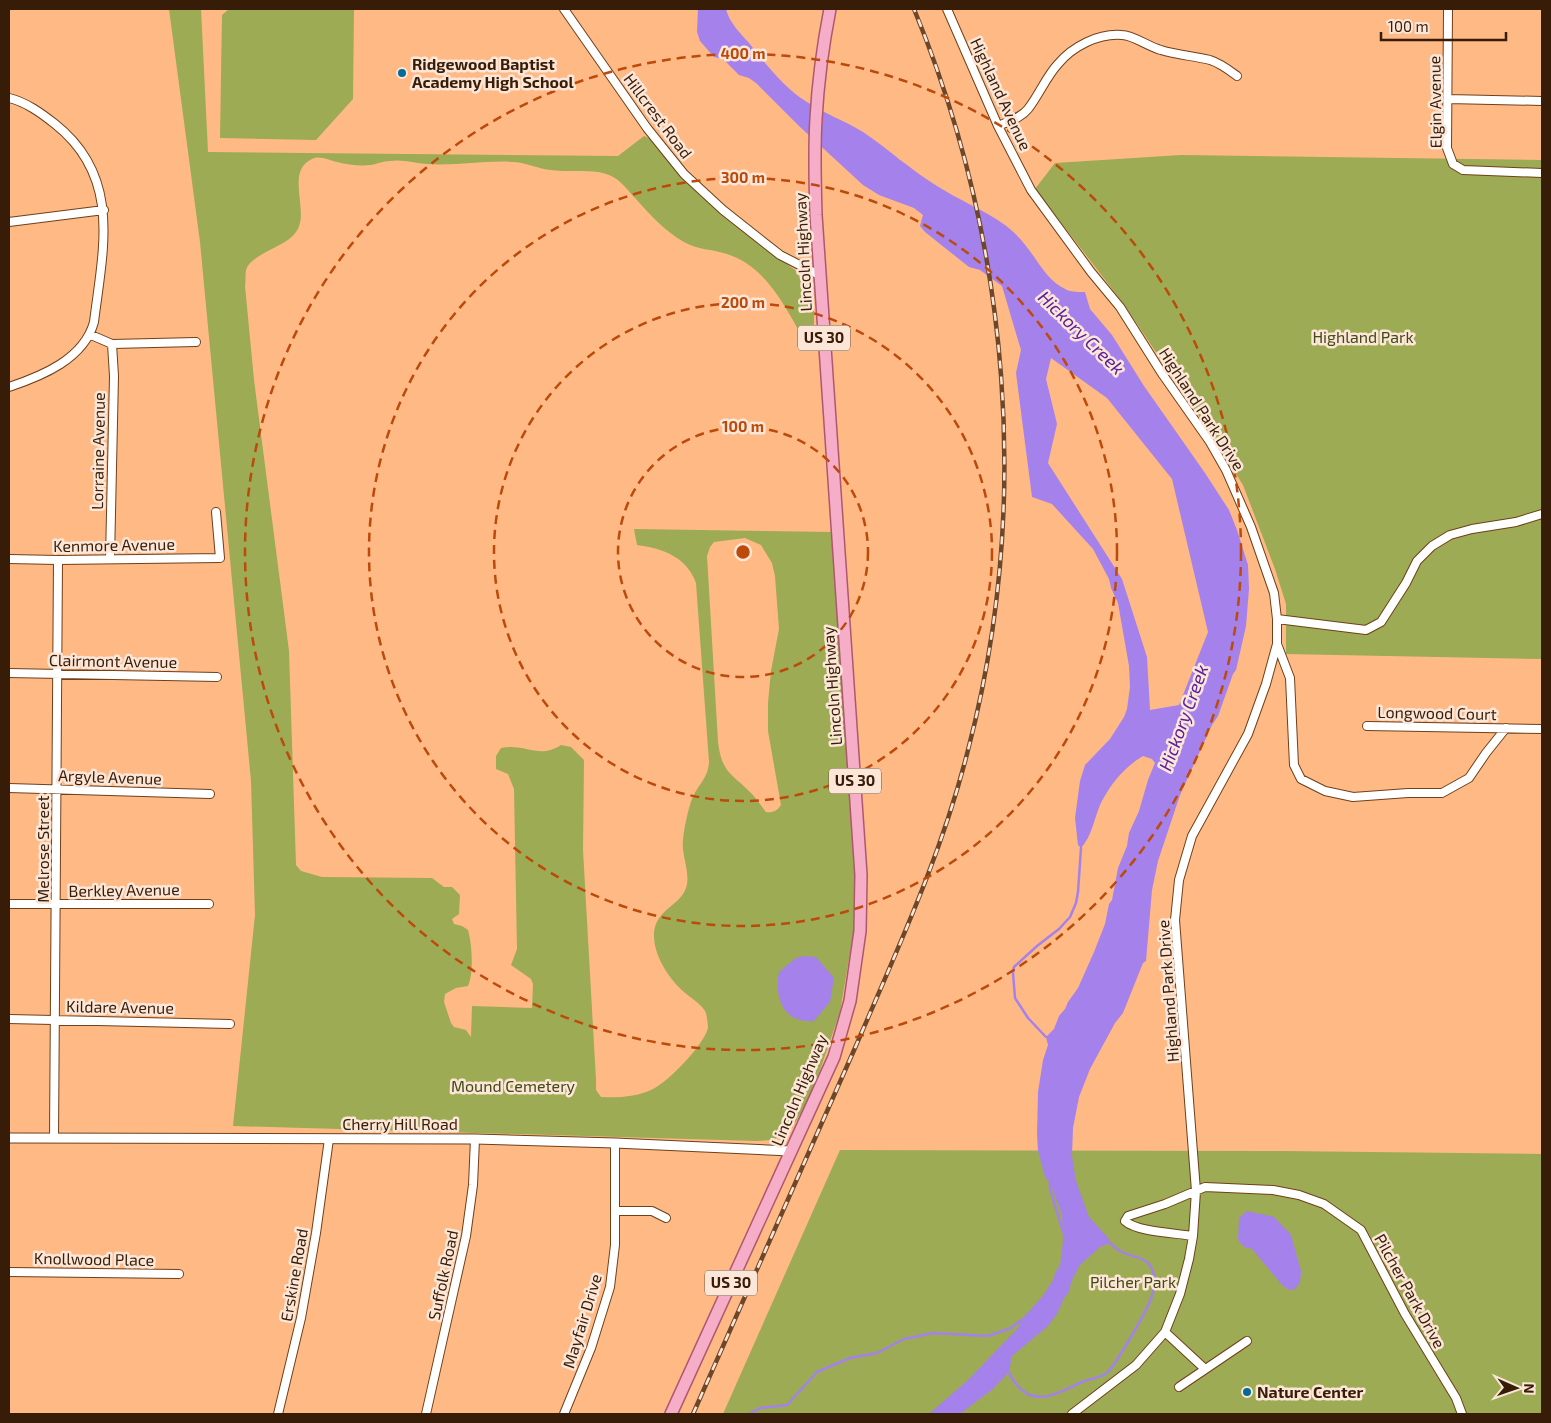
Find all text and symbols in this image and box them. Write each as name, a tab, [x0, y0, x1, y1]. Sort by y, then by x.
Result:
scale bar	[1381, 10, 1506, 42]
text: 100 m	[1388, 17, 1429, 35]
street label: Highland Avenue	[967, 35, 1036, 153]
text: 400 m	[721, 44, 765, 62]
place label: Ridgewood Baptist Academy High School	[412, 54, 574, 92]
street label: Elgin Avenue	[1424, 55, 1445, 149]
marker: Ridgewood Baptist Academy High School	[396, 67, 408, 79]
street label: Hillcrest Road	[620, 69, 697, 162]
text: 300 m	[721, 168, 765, 186]
street label: Lincoln Highway	[790, 192, 815, 312]
water label: Hickory Creek	[1034, 286, 1129, 379]
text: 200 m	[721, 293, 765, 311]
road number: US 30	[798, 326, 850, 350]
park label: Highland Park	[1312, 327, 1414, 346]
street label: Highland Park Drive	[1156, 344, 1249, 474]
street label: Lorraine Avenue	[87, 392, 108, 510]
text: 100 m	[722, 417, 764, 435]
street label: Kenmore Avenue	[53, 534, 175, 555]
centre of rings	[734, 543, 752, 561]
street label: Lincoln Highway	[818, 625, 845, 746]
street label: Clairmont Avenue	[49, 650, 177, 671]
water label: Hickory Creek	[1154, 662, 1212, 774]
street label: Longwood Court	[1377, 702, 1497, 723]
street label: Argyle Avenue	[58, 765, 162, 788]
road number: US 30	[829, 768, 881, 794]
street label: Melrose Street	[33, 795, 52, 903]
street label: Berkley Avenue	[68, 879, 180, 900]
street label: Highland Park Drive	[1153, 919, 1182, 1063]
street label: Kildare Avenue	[66, 996, 174, 1017]
street label: Lincoln Highway	[767, 1031, 831, 1148]
park label: Mound Cemetery	[451, 1076, 576, 1095]
street label: Cherry Hill Road	[342, 1114, 458, 1133]
street label: Erskine Road	[276, 1227, 311, 1323]
street label: Suffolk Road	[424, 1228, 461, 1322]
street label: Pilcher Park Drive	[1371, 1230, 1450, 1351]
street label: Knollwood Place	[34, 1248, 154, 1269]
road number: US 30	[705, 1270, 757, 1296]
street label: Mayfair Drive	[558, 1271, 605, 1370]
park label: Pilcher Park	[1090, 1272, 1176, 1291]
north arrow	[1491, 1363, 1541, 1413]
place label: Nature Center	[1257, 1382, 1364, 1401]
text: N	[1521, 1383, 1538, 1394]
marker: Nature Center	[1241, 1386, 1253, 1398]

